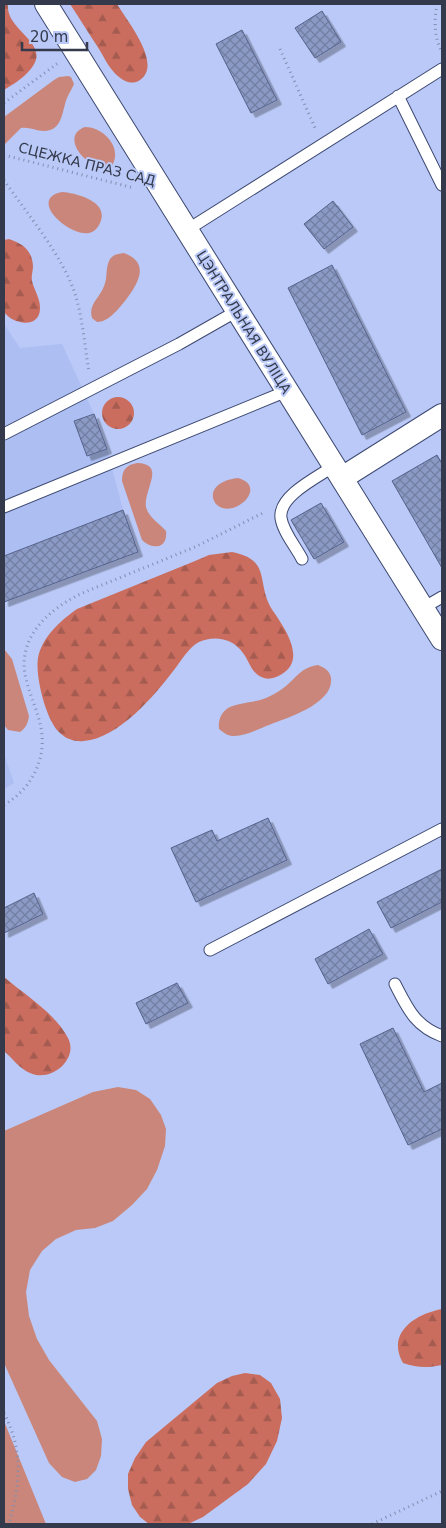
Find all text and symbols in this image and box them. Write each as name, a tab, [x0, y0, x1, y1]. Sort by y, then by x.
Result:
scale bar	[22, 20, 88, 52]
text: 20 m	[30, 28, 68, 46]
street label: СЦЕЖКА ПРАЗ САД	[17, 139, 157, 189]
street label: ЦЭНТРАЛЬНАЯ ВУЛІЦА	[193, 248, 295, 397]

